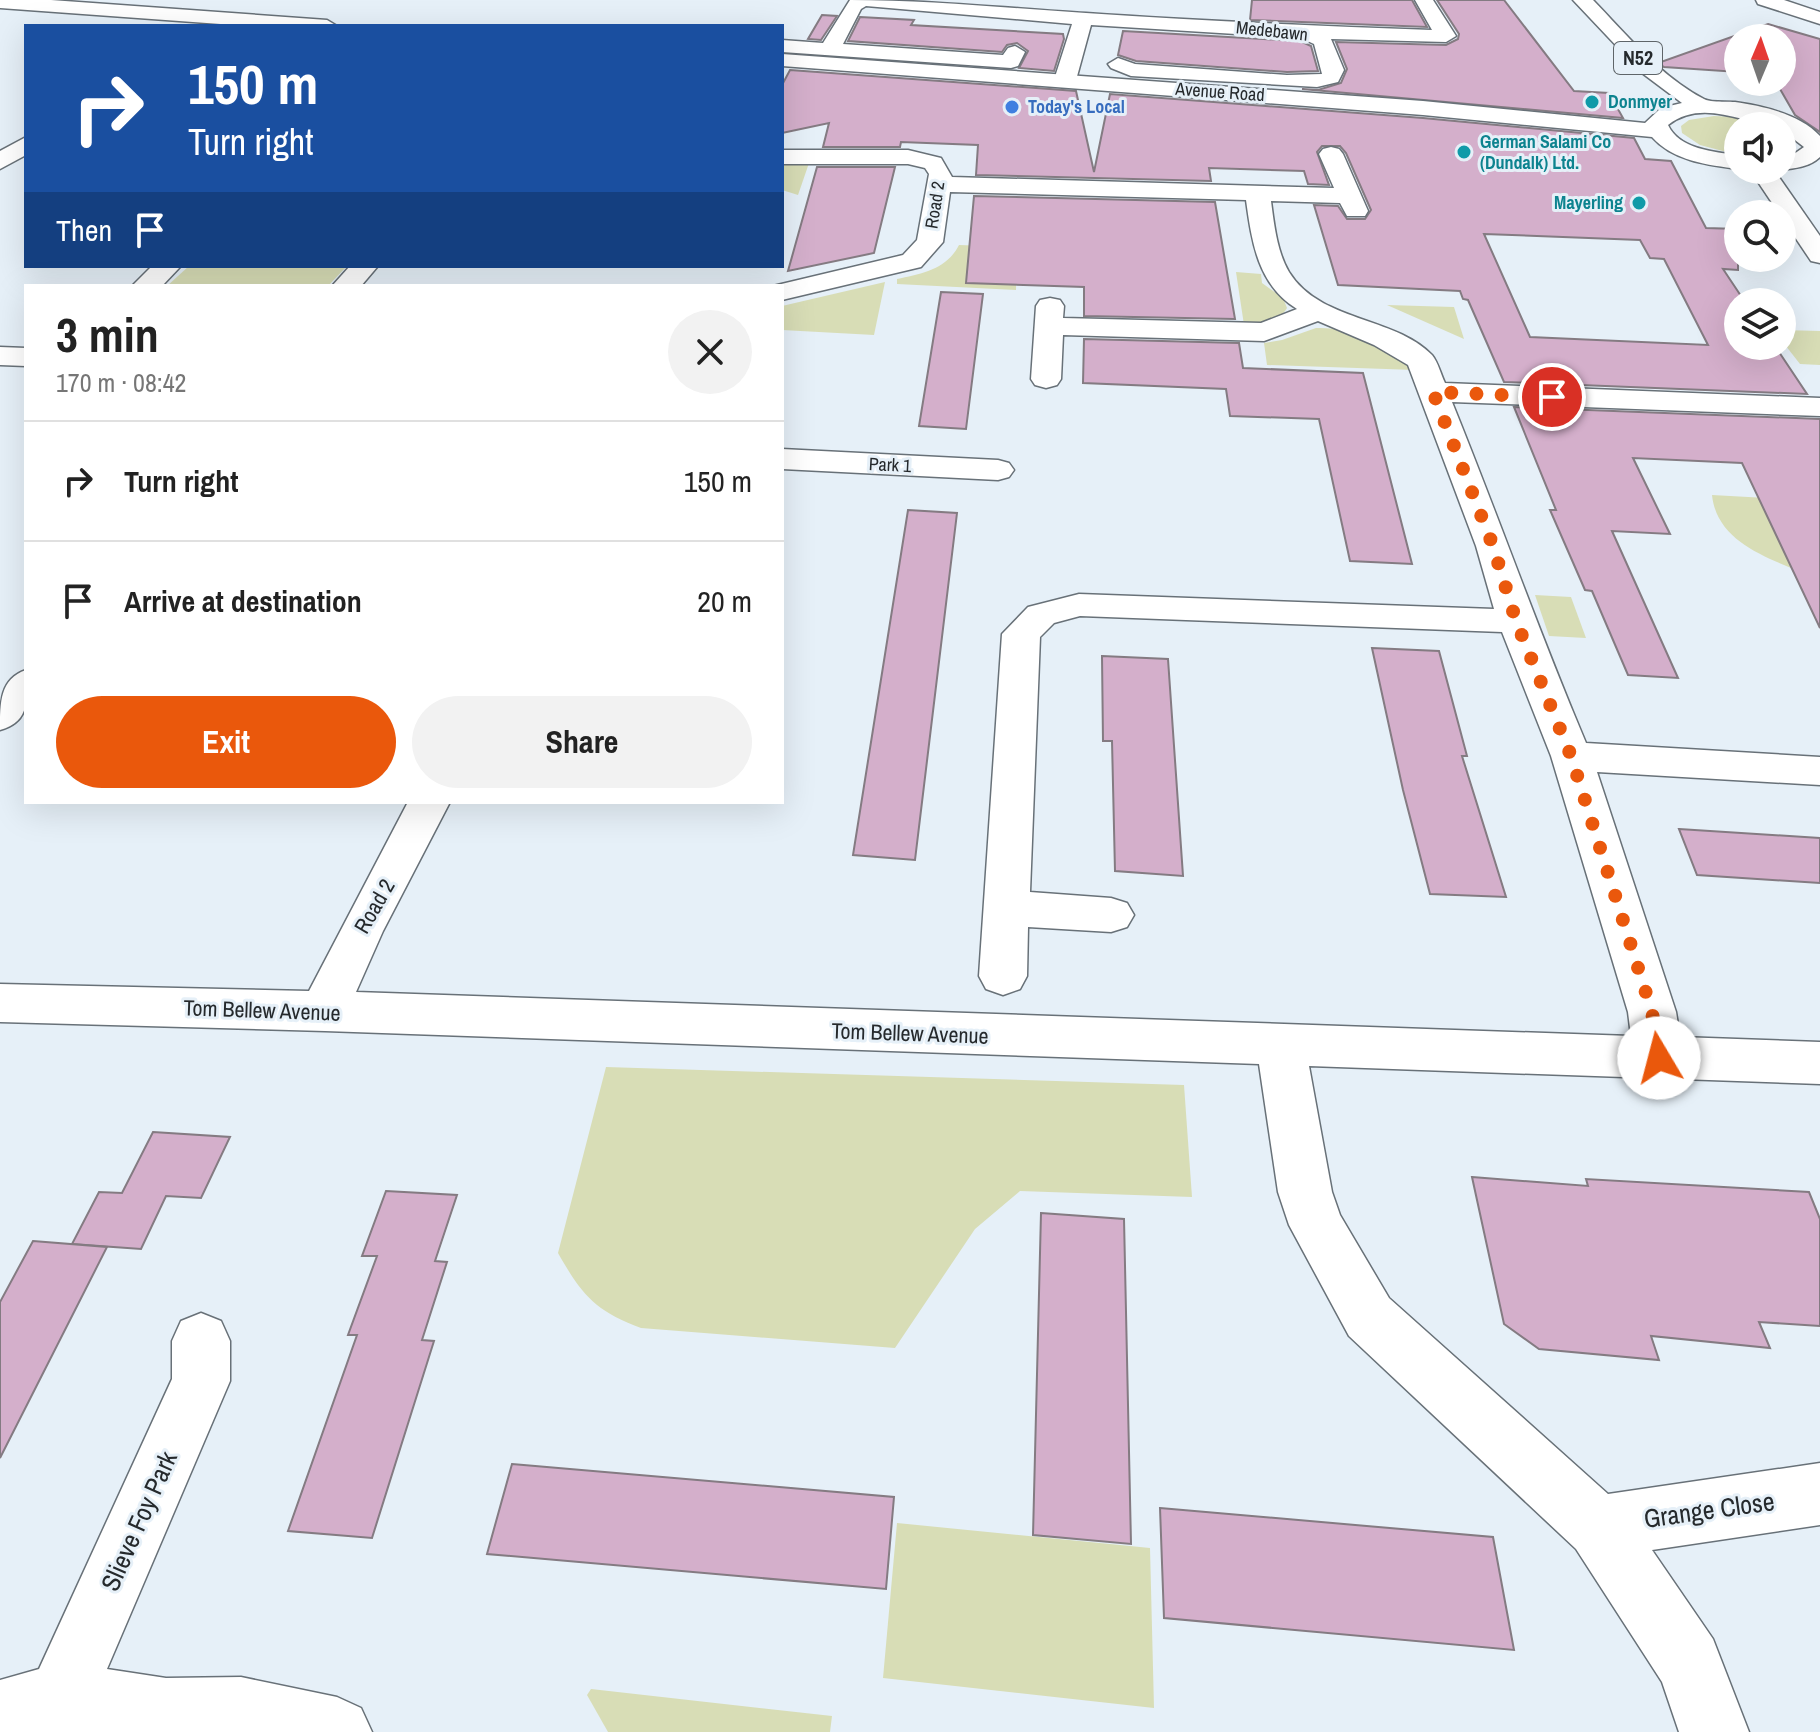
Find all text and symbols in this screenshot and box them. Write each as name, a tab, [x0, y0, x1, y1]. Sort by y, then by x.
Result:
street label: Medebawn	[1235, 14, 1309, 47]
north arrow	[1724, 24, 1796, 96]
map controls	[1724, 24, 1796, 360]
road number: N52	[1614, 42, 1662, 74]
text: 150 m	[188, 46, 318, 121]
icon: right	[56, 56, 160, 160]
street label: Avenue Road	[1174, 76, 1265, 107]
place label: Donmyer	[1608, 89, 1672, 114]
marker: Donmyer	[1583, 93, 1601, 111]
place label: Today's Local	[1028, 94, 1125, 119]
marker: Today's Local	[1003, 98, 1021, 116]
button: sound	[1724, 112, 1796, 184]
text: Turn right	[188, 118, 313, 166]
place label: German Salami Co (Dundalk) Ltd.	[1480, 129, 1611, 175]
marker: German Salami Co (Dundalk) Ltd.	[1455, 143, 1473, 161]
street label: Road 2	[918, 179, 951, 230]
place label: Mayerling	[1554, 190, 1623, 215]
marker: Mayerling	[1630, 194, 1648, 212]
button: search	[1724, 200, 1796, 272]
icon: arrive	[128, 208, 172, 252]
text: Then	[56, 210, 112, 250]
button: layers	[1724, 288, 1796, 360]
text: 3 min	[56, 302, 159, 367]
button: close	[668, 310, 752, 394]
pin	[1518, 363, 1586, 431]
text: 170 m · 08:42	[56, 365, 186, 400]
icon: arrive	[1530, 375, 1574, 419]
street label: Park 1	[868, 451, 913, 478]
icon: right	[56, 459, 100, 503]
text: Turn right	[124, 461, 238, 501]
text: 150 m	[684, 461, 752, 501]
icon: arrive	[56, 579, 100, 623]
text: Arrive at destination	[124, 581, 362, 621]
text: 20 m	[697, 581, 752, 621]
button: Exit	[56, 696, 396, 788]
button: Share	[412, 696, 752, 788]
street label: Road 2	[346, 873, 402, 939]
street label: Tom Bellew Avenue	[183, 992, 341, 1028]
street label: Tom Bellew Avenue	[831, 1015, 989, 1051]
position arrow	[1617, 1016, 1701, 1100]
street label: Slieve Foy Park	[92, 1445, 185, 1596]
street label: Grange Close	[1641, 1483, 1776, 1536]

